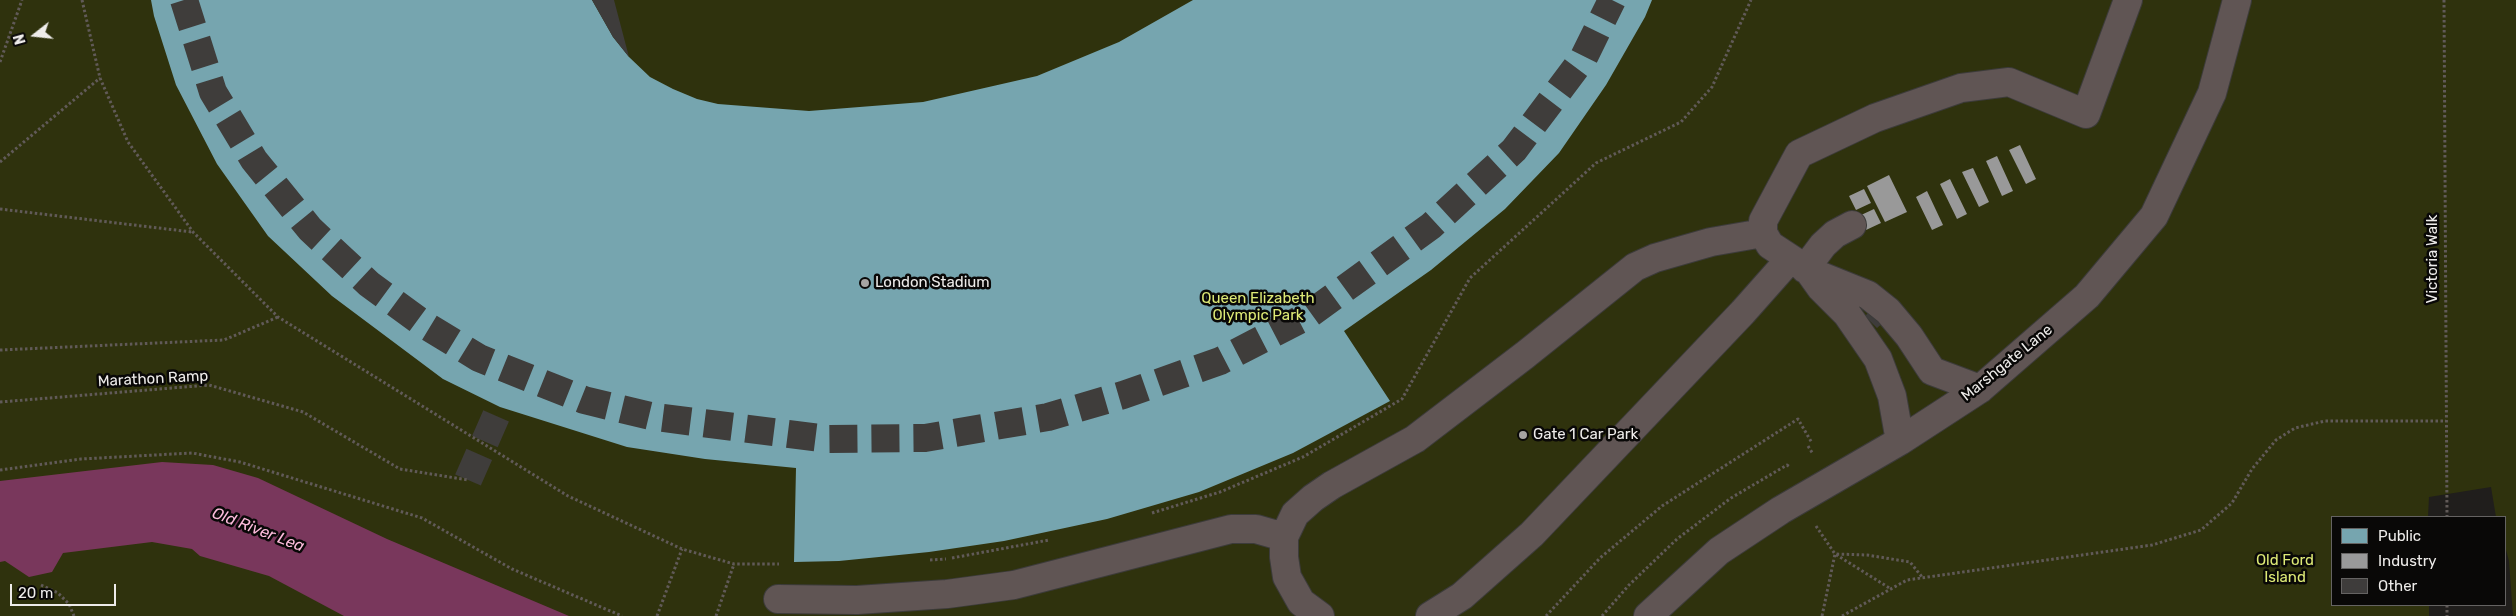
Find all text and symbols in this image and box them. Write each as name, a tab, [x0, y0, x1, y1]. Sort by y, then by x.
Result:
north arrow	[10, 10, 60, 60]
text: N	[11, 32, 30, 46]
street label: Victoria Walk	[2424, 215, 2442, 303]
place label: London Stadium	[875, 274, 990, 292]
marker: London Stadium	[859, 277, 871, 289]
park label: Queen Elizabeth Olympic Park	[1201, 290, 1315, 325]
street label: Marshgate Lane	[1958, 321, 2056, 405]
street label: Marathon Ramp	[97, 367, 209, 391]
place label: Gate 1 Car Park	[1533, 426, 1638, 444]
marker: Gate 1 Car Park	[1517, 429, 1529, 441]
water label: Old River Lea	[209, 504, 307, 556]
legend	[2331, 516, 2506, 606]
text: Public	[2378, 527, 2421, 545]
park label: Old Ford Island	[2256, 552, 2314, 587]
text: Industry	[2378, 552, 2437, 570]
scale bar	[12, 574, 119, 606]
text: Other	[2378, 577, 2417, 595]
text: 20 m	[18, 584, 53, 602]

